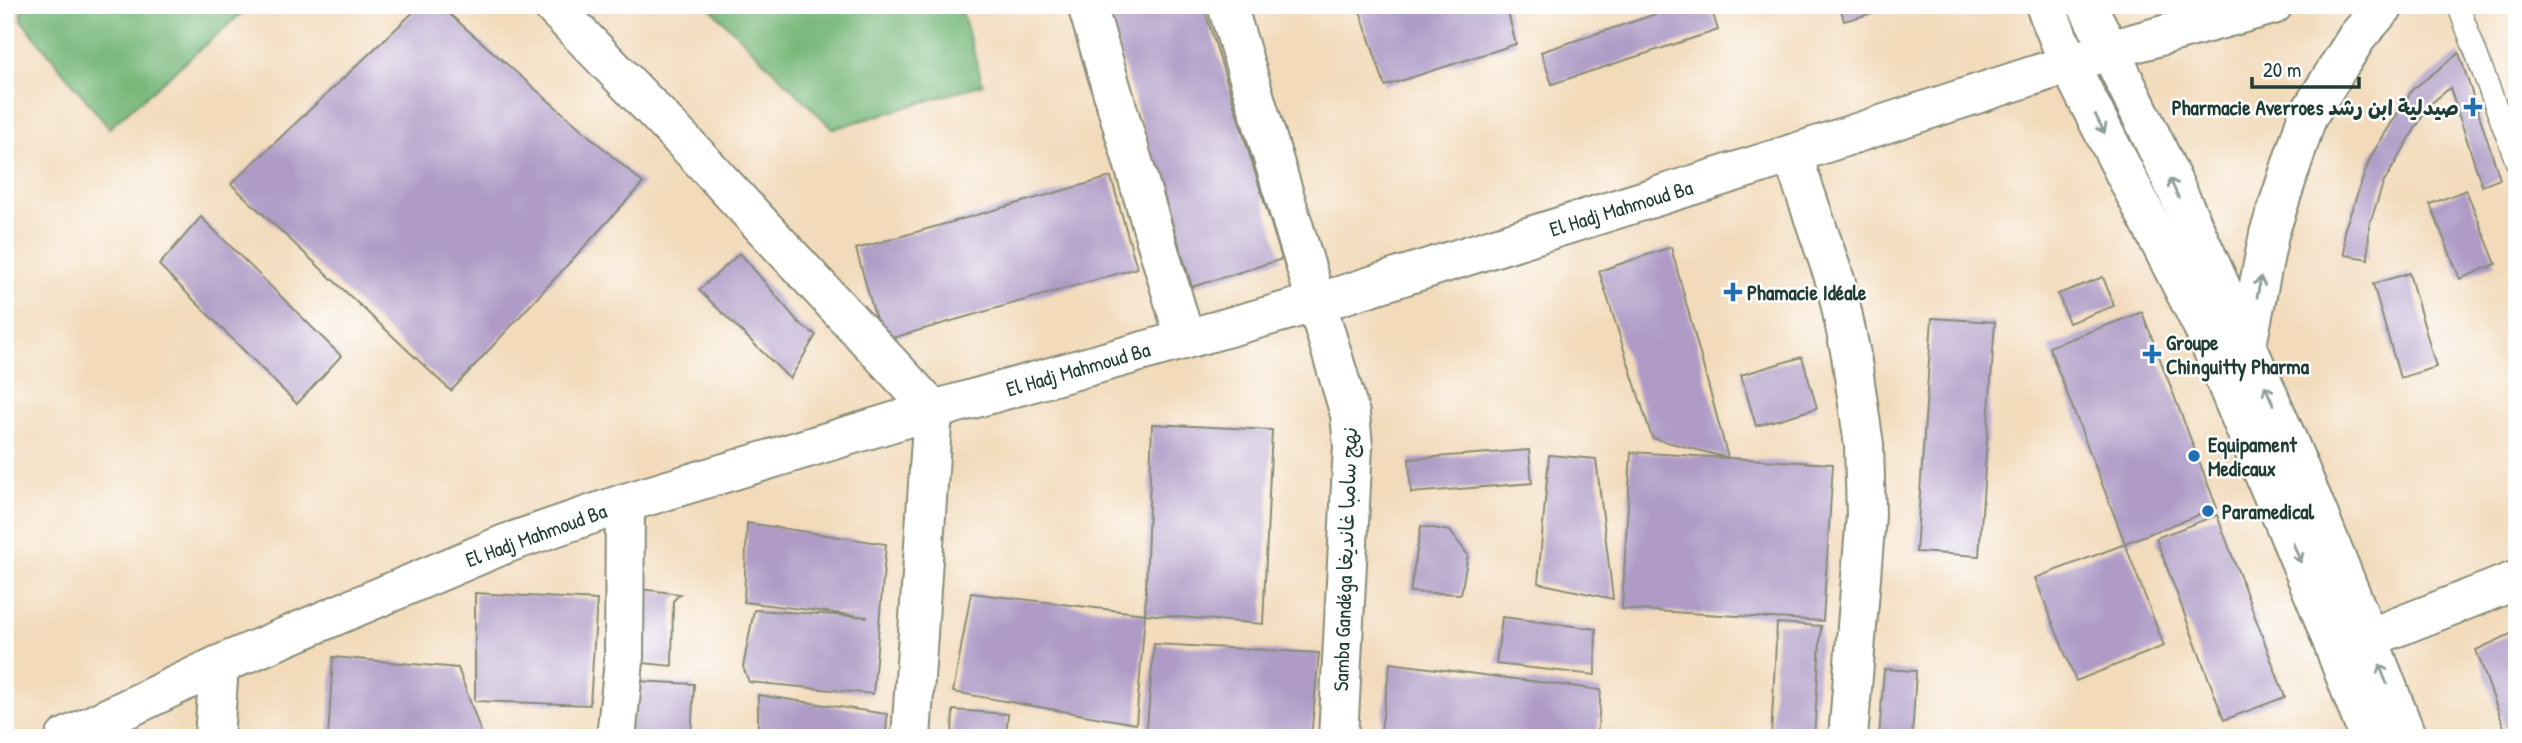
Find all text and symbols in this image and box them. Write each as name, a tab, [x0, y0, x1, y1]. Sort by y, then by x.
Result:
scale bar	[2252, 46, 2359, 90]
text: 20 m	[2263, 55, 2301, 84]
place label: Pharmacie Averroes صيدلية ابن رشد	[2172, 93, 2459, 122]
marker: Pharmacie Averroes صيدلية ابن رشد	[2465, 99, 2481, 115]
one-way arrow	[2093, 114, 2107, 134]
street label: El Hadj Mahmoud Ba	[1546, 172, 1696, 244]
one-way arrow	[2167, 178, 2181, 199]
one-way arrow	[2252, 276, 2266, 299]
place label: Phamacie Idéale	[1747, 278, 1867, 307]
marker: Phamacie Idéale	[1725, 284, 1741, 300]
place label: Groupe Chinguitty Pharma	[2166, 328, 2310, 382]
street label: El Hadj Mahmoud Ba	[1003, 335, 1153, 403]
marker: Groupe Chinguitty Pharma	[2144, 346, 2160, 362]
one-way arrow	[2262, 385, 2275, 407]
street label: Samba Gandéga نهج سامبا غانديغا	[1326, 426, 1364, 692]
place label: Equipament Medicaux	[2208, 430, 2297, 483]
marker: Equipament Medicaux	[2186, 448, 2202, 464]
street label: El Hadj Mahmoud Ba	[461, 496, 611, 574]
place label: Paramedical	[2222, 497, 2315, 526]
marker: Paramedical	[2200, 503, 2216, 519]
one-way arrow	[2292, 542, 2305, 564]
one-way arrow	[2375, 663, 2388, 685]

